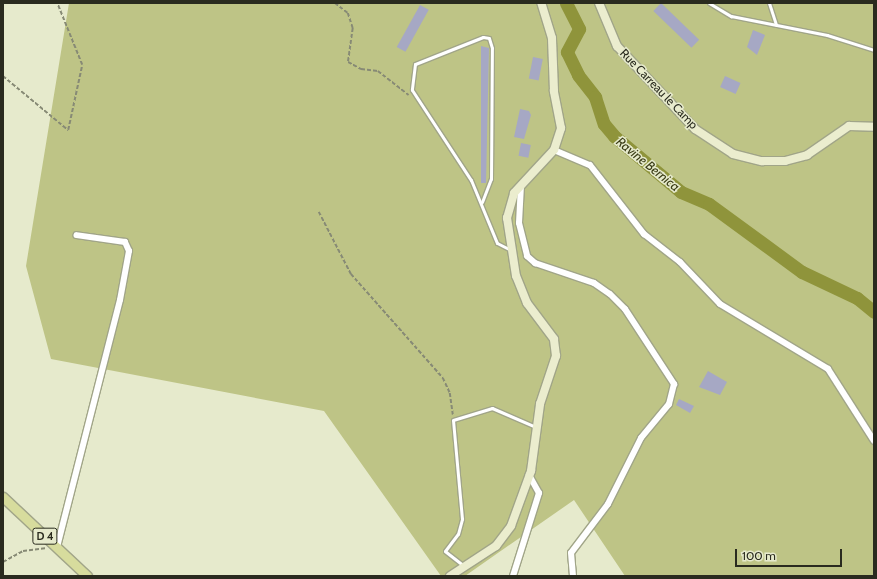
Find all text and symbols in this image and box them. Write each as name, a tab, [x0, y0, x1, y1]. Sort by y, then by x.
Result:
street label: Rue Carreau le Camp	[617, 46, 701, 132]
water label: Ravine Bernica	[613, 134, 683, 194]
road number: D 4	[32, 527, 58, 545]
scale bar	[737, 541, 844, 567]
text: 100 m	[742, 548, 776, 563]

